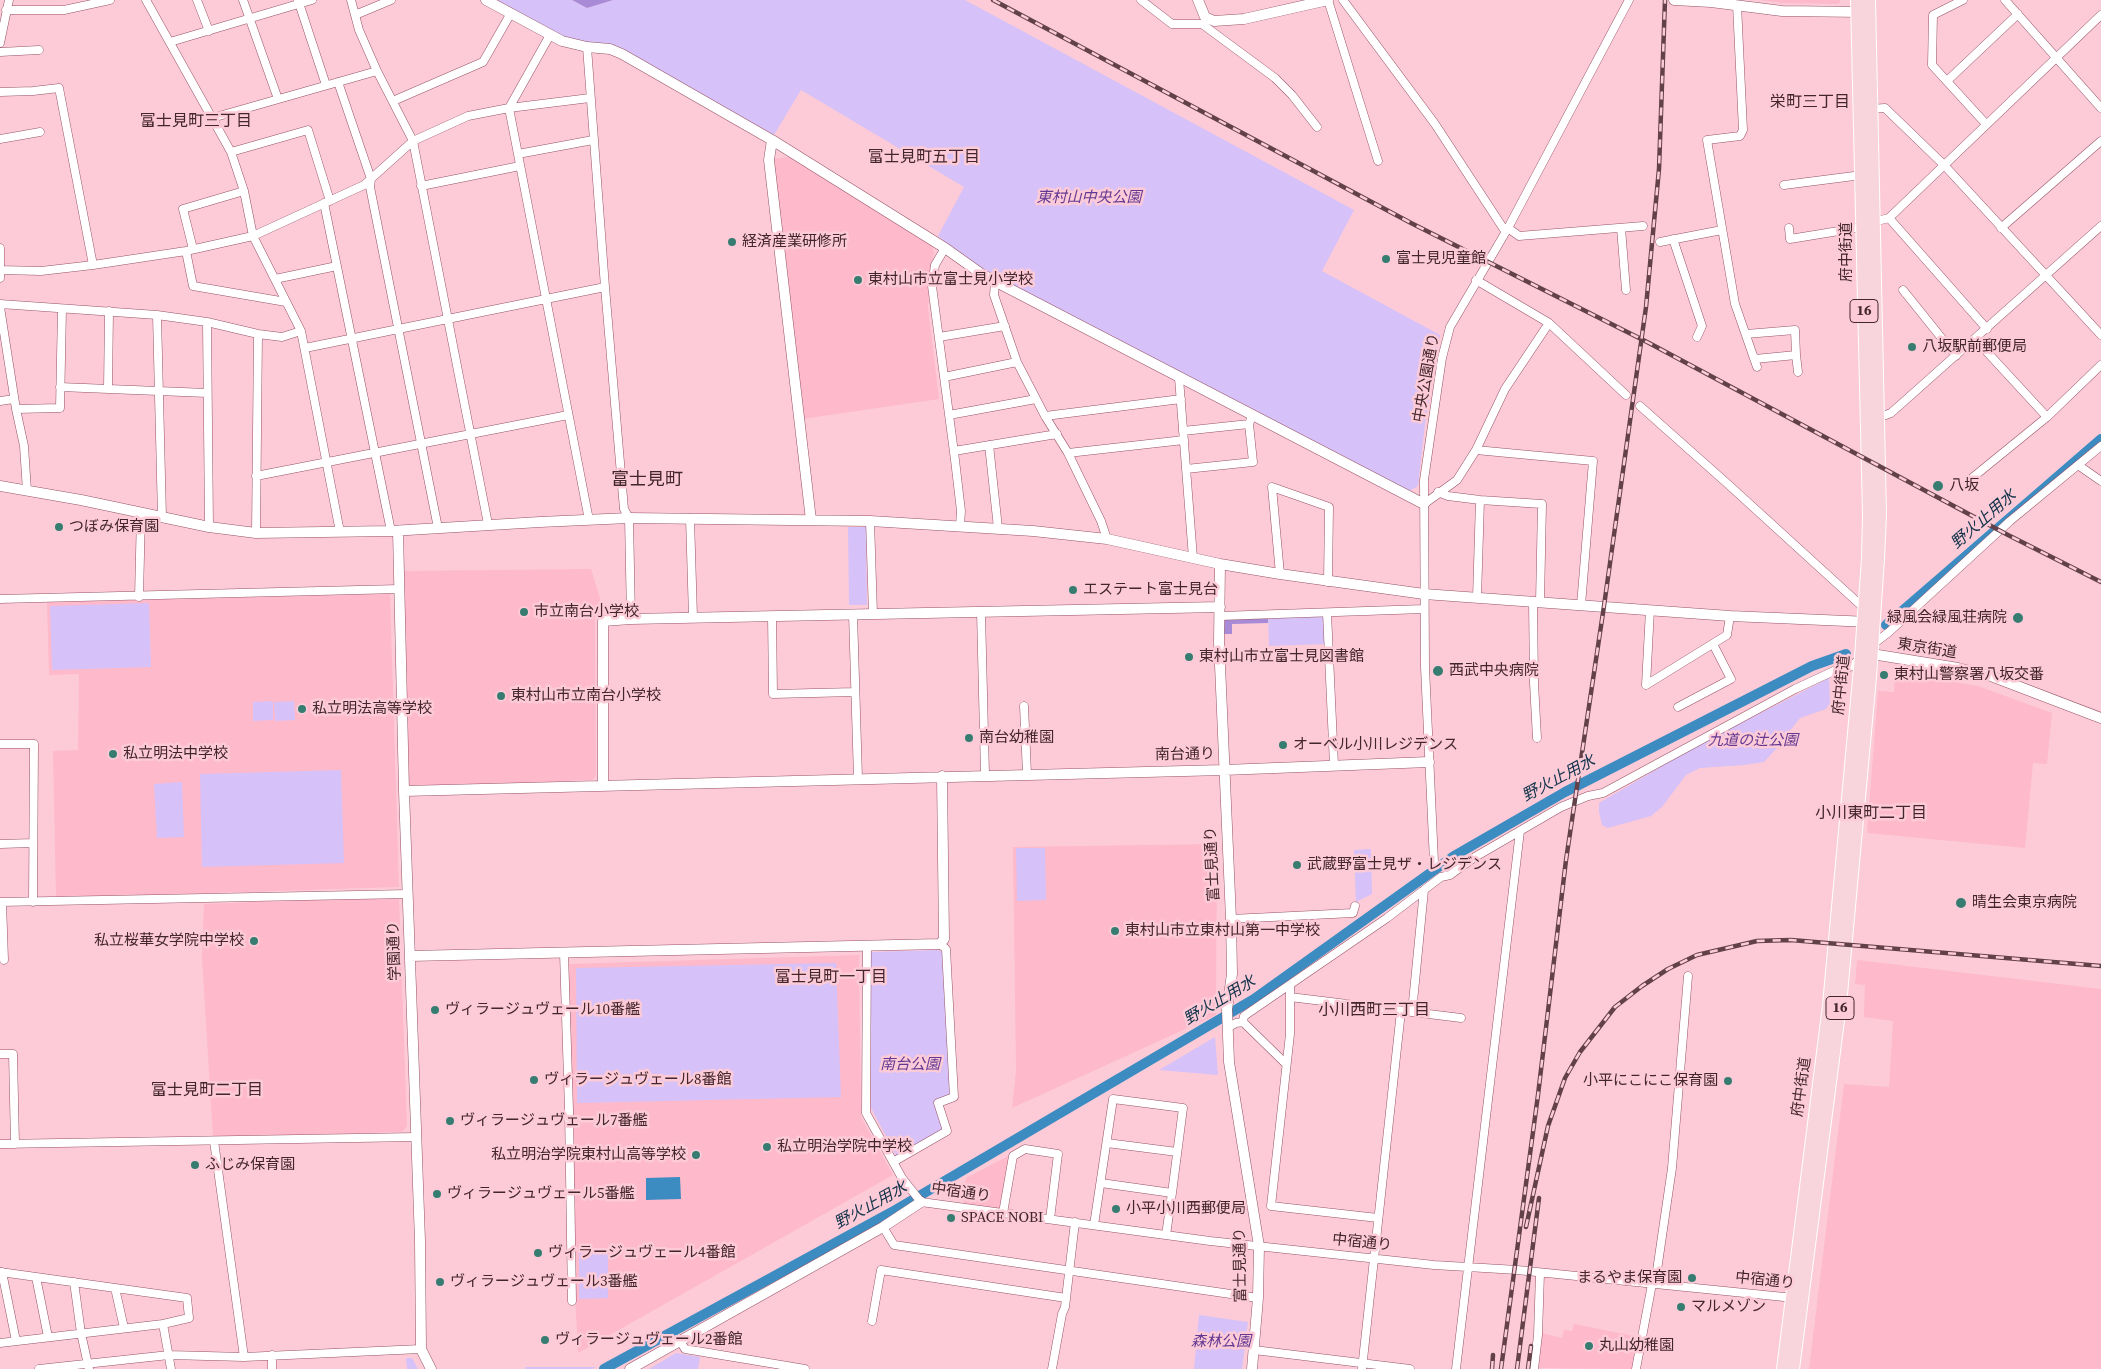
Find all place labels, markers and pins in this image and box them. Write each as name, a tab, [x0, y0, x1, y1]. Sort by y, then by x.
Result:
place label: 経済産業研修所	[742, 233, 847, 251]
marker: 経済産業研修所	[726, 236, 738, 248]
place label: 富士見児童館	[1396, 250, 1486, 268]
marker: 富士見児童館	[1380, 253, 1392, 265]
place label: 東村山市立富士見小学校	[868, 271, 1033, 289]
marker: 東村山市立富士見小学校	[852, 274, 864, 286]
place label: 八坂駅前郵便局	[1922, 338, 2027, 356]
marker: 八坂駅前郵便局	[1906, 341, 1918, 353]
place label: 八坂	[1949, 477, 1979, 495]
marker: 八坂	[1931, 479, 1945, 493]
place label: つぼみ保育園	[69, 518, 159, 536]
marker: つぼみ保育園	[53, 521, 65, 533]
place label: エステート富士見台	[1083, 581, 1218, 599]
marker: エステート富士見台	[1067, 584, 1079, 596]
place label: 市立南台小学校	[534, 603, 639, 621]
marker: 市立南台小学校	[518, 606, 530, 618]
place label: 緑風会緑風荘病院	[1887, 609, 2007, 627]
marker: 緑風会緑風荘病院	[2011, 611, 2025, 625]
place label: 東村山市立富士見図書館	[1199, 648, 1364, 666]
marker: 東村山市立富士見図書館	[1183, 651, 1195, 663]
place label: 西武中央病院	[1449, 662, 1539, 680]
marker: 西武中央病院	[1431, 664, 1445, 678]
place label: 東村山警察署八坂交番	[1894, 666, 2044, 684]
marker: 東村山警察署八坂交番	[1878, 669, 1890, 681]
place label: 東村山市立南台小学校	[511, 687, 661, 705]
marker: 東村山市立南台小学校	[495, 690, 507, 702]
place label: 私立明法高等学校	[312, 700, 432, 718]
marker: 私立明法高等学校	[296, 703, 308, 715]
place label: 南台幼稚園	[979, 729, 1054, 747]
marker: 南台幼稚園	[963, 732, 975, 744]
place label: オーベル小川レジデンス	[1293, 736, 1458, 754]
marker: オーベル小川レジデンス	[1277, 739, 1289, 751]
place label: 私立明法中学校	[123, 745, 228, 763]
marker: 私立明法中学校	[107, 748, 119, 760]
place label: 武蔵野富士見ザ・レジデンス	[1307, 856, 1502, 874]
marker: 武蔵野富士見ザ・レジデンス	[1291, 859, 1303, 871]
place label: 晴生会東京病院	[1972, 894, 2077, 912]
marker: 晴生会東京病院	[1954, 896, 1968, 910]
place label: 東村山市立東村山第一中学校	[1125, 922, 1320, 940]
marker: 東村山市立東村山第一中学校	[1109, 925, 1121, 937]
place label: 私立桜華女学院中学校	[94, 932, 244, 950]
marker: 私立桜華女学院中学校	[248, 935, 260, 947]
place label: ヴィラージュヴェール10番艦	[445, 1001, 640, 1019]
marker: ヴィラージュヴェール10番艦	[429, 1004, 441, 1016]
place label: ヴィラージュヴェール8番館	[544, 1071, 731, 1089]
place label: 小平にこにこ保育園	[1583, 1072, 1718, 1090]
marker: ヴィラージュヴェール8番館	[528, 1074, 540, 1086]
marker: 小平にこにこ保育園	[1722, 1075, 1734, 1087]
place label: ヴィラージュヴェール7番艦	[460, 1112, 647, 1130]
marker: ヴィラージュヴェール7番艦	[444, 1115, 456, 1127]
place label: 私立明治学院中学校	[777, 1138, 912, 1156]
marker: 私立明治学院中学校	[761, 1141, 773, 1153]
place label: 私立明治学院東村山高等学校	[491, 1146, 686, 1164]
marker: 私立明治学院東村山高等学校	[690, 1149, 702, 1161]
place label: ふじみ保育園	[205, 1156, 295, 1174]
marker: ふじみ保育園	[189, 1159, 201, 1171]
place label: ヴィラージュヴェール5番艦	[447, 1185, 634, 1203]
marker: ヴィラージュヴェール5番艦	[431, 1188, 443, 1200]
place label: 小平小川西郵便局	[1126, 1200, 1246, 1218]
marker: 小平小川西郵便局	[1110, 1203, 1122, 1215]
place label: SPACE NOBI	[961, 1209, 1043, 1227]
marker: SPACE NOBI	[945, 1212, 957, 1224]
place label: ヴィラージュヴェール4番館	[548, 1244, 735, 1262]
marker: ヴィラージュヴェール4番館	[532, 1247, 544, 1259]
place label: まるやま保育園	[1577, 1269, 1682, 1287]
marker: まるやま保育園	[1686, 1272, 1698, 1284]
place label: ヴィラージュヴェール3番艦	[450, 1273, 637, 1291]
marker: ヴィラージュヴェール3番艦	[434, 1276, 446, 1288]
place label: マルメゾン	[1691, 1298, 1766, 1316]
marker: マルメゾン	[1675, 1301, 1687, 1313]
place label: ヴィラージュヴェール2番館	[555, 1331, 742, 1349]
marker: ヴィラージュヴェール2番館	[539, 1334, 551, 1346]
place label: 丸山幼稚園	[1599, 1337, 1674, 1355]
marker: 丸山幼稚園	[1583, 1340, 1595, 1352]

